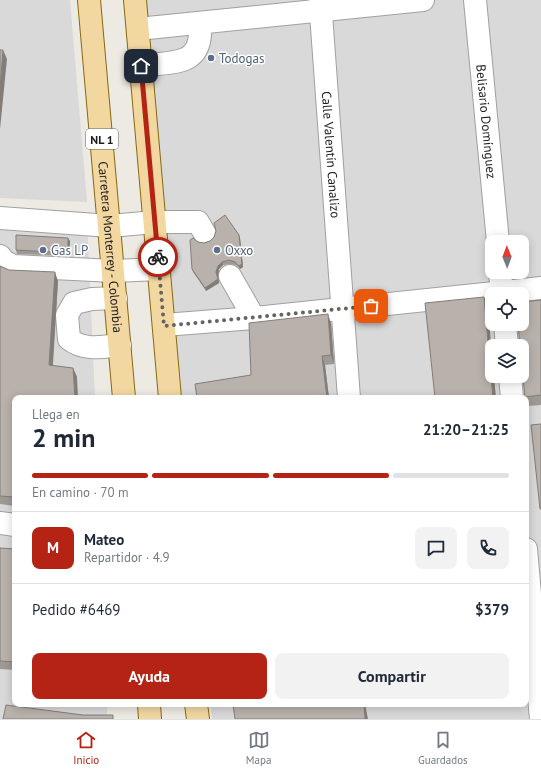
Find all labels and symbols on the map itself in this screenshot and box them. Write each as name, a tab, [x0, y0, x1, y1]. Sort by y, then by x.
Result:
pin	[124, 49, 158, 83]
place label: Todogas	[219, 50, 264, 67]
marker: Todogas	[206, 53, 216, 63]
street label: Belisario Domínguez	[473, 64, 500, 180]
street label: Calle Valentín Canalizo	[318, 91, 344, 219]
road number: NL 1	[86, 129, 118, 149]
street label: Carretera Monterrey - Colombia	[95, 161, 127, 334]
north arrow	[485, 235, 529, 279]
courier	[138, 237, 178, 277]
place label: Gas LP	[51, 242, 88, 259]
place label: Oxxo	[225, 242, 253, 259]
marker: Gas LP	[38, 245, 48, 255]
marker: Oxxo	[212, 245, 222, 255]
pin	[354, 289, 388, 323]

